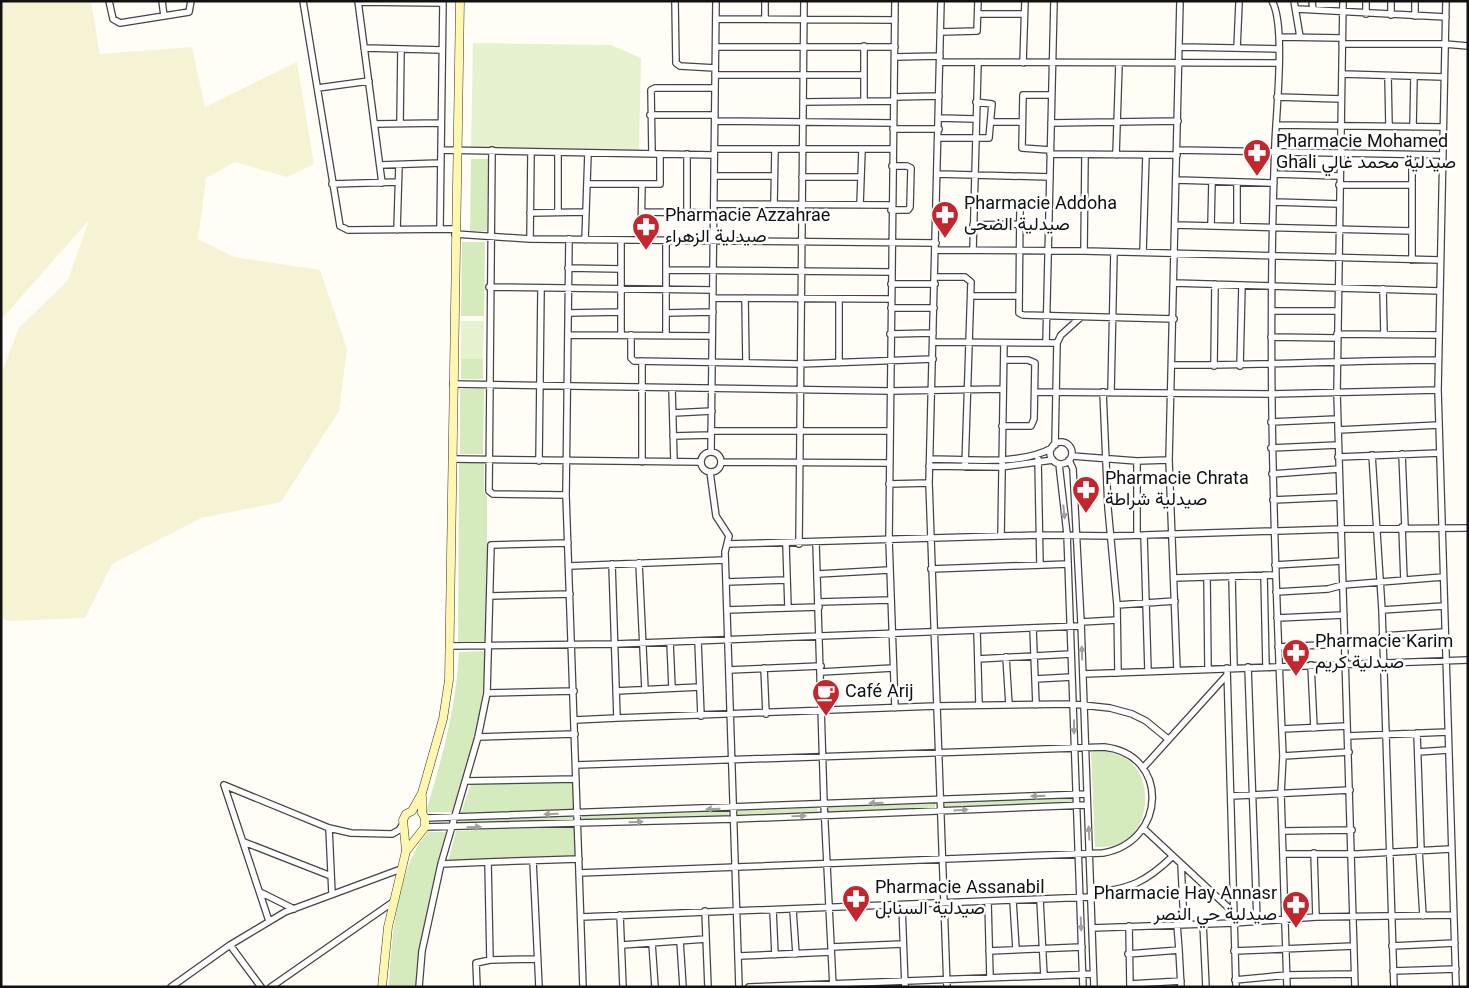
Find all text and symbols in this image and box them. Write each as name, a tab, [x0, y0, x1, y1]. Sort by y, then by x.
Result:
place label: Pharmacie Mohamed Ghali صيدلية محمد غالي	[1276, 129, 1456, 178]
pharmacy icon: Pharmacie Mohamed Ghali صيدلية محمد غالي	[1242, 138, 1272, 177]
place label: Pharmacie Addoha صيدلية الضحى	[964, 191, 1117, 240]
pharmacy icon: Pharmacie Addoha صيدلية الضحى	[930, 200, 960, 239]
place label: Pharmacie Azzahrae صيدلية الزهراء	[665, 203, 830, 252]
pharmacy icon: Pharmacie Azzahrae صيدلية الزهراء	[631, 212, 661, 251]
place label: Pharmacie Chrata صيدلية شراطة	[1105, 466, 1249, 515]
pharmacy icon: Pharmacie Chrata صيدلية شراطة	[1071, 475, 1101, 514]
one-way arrow	[1060, 504, 1068, 520]
place label: Pharmacie Karim صيدلية كريم	[1315, 629, 1453, 678]
pharmacy icon: Pharmacie Karim صيدلية كريم	[1281, 638, 1311, 677]
one-way arrow	[1078, 645, 1086, 661]
cafe icon: Café Arij	[811, 678, 841, 717]
place label: Café Arij	[845, 679, 913, 707]
one-way arrow	[1070, 719, 1078, 735]
one-way arrow	[1030, 793, 1046, 801]
one-way arrow	[868, 799, 884, 807]
one-way arrow	[705, 805, 721, 813]
one-way arrow	[953, 806, 969, 814]
one-way arrow	[543, 810, 559, 818]
one-way arrow	[791, 812, 807, 820]
one-way arrow	[628, 818, 644, 826]
one-way arrow	[466, 823, 482, 831]
one-way arrow	[1084, 825, 1092, 841]
place label: Pharmacie Assanabil صيدلية السنابل	[875, 875, 1045, 924]
place label: Pharmacie Hay Annasr صيدلية حي النصر	[1093, 881, 1277, 930]
pharmacy icon: Pharmacie Assanabil صيدلية السنابل	[841, 884, 871, 923]
pharmacy icon: Pharmacie Hay Annasr صيدلية حي النصر	[1281, 890, 1311, 929]
one-way arrow	[1077, 916, 1085, 932]

